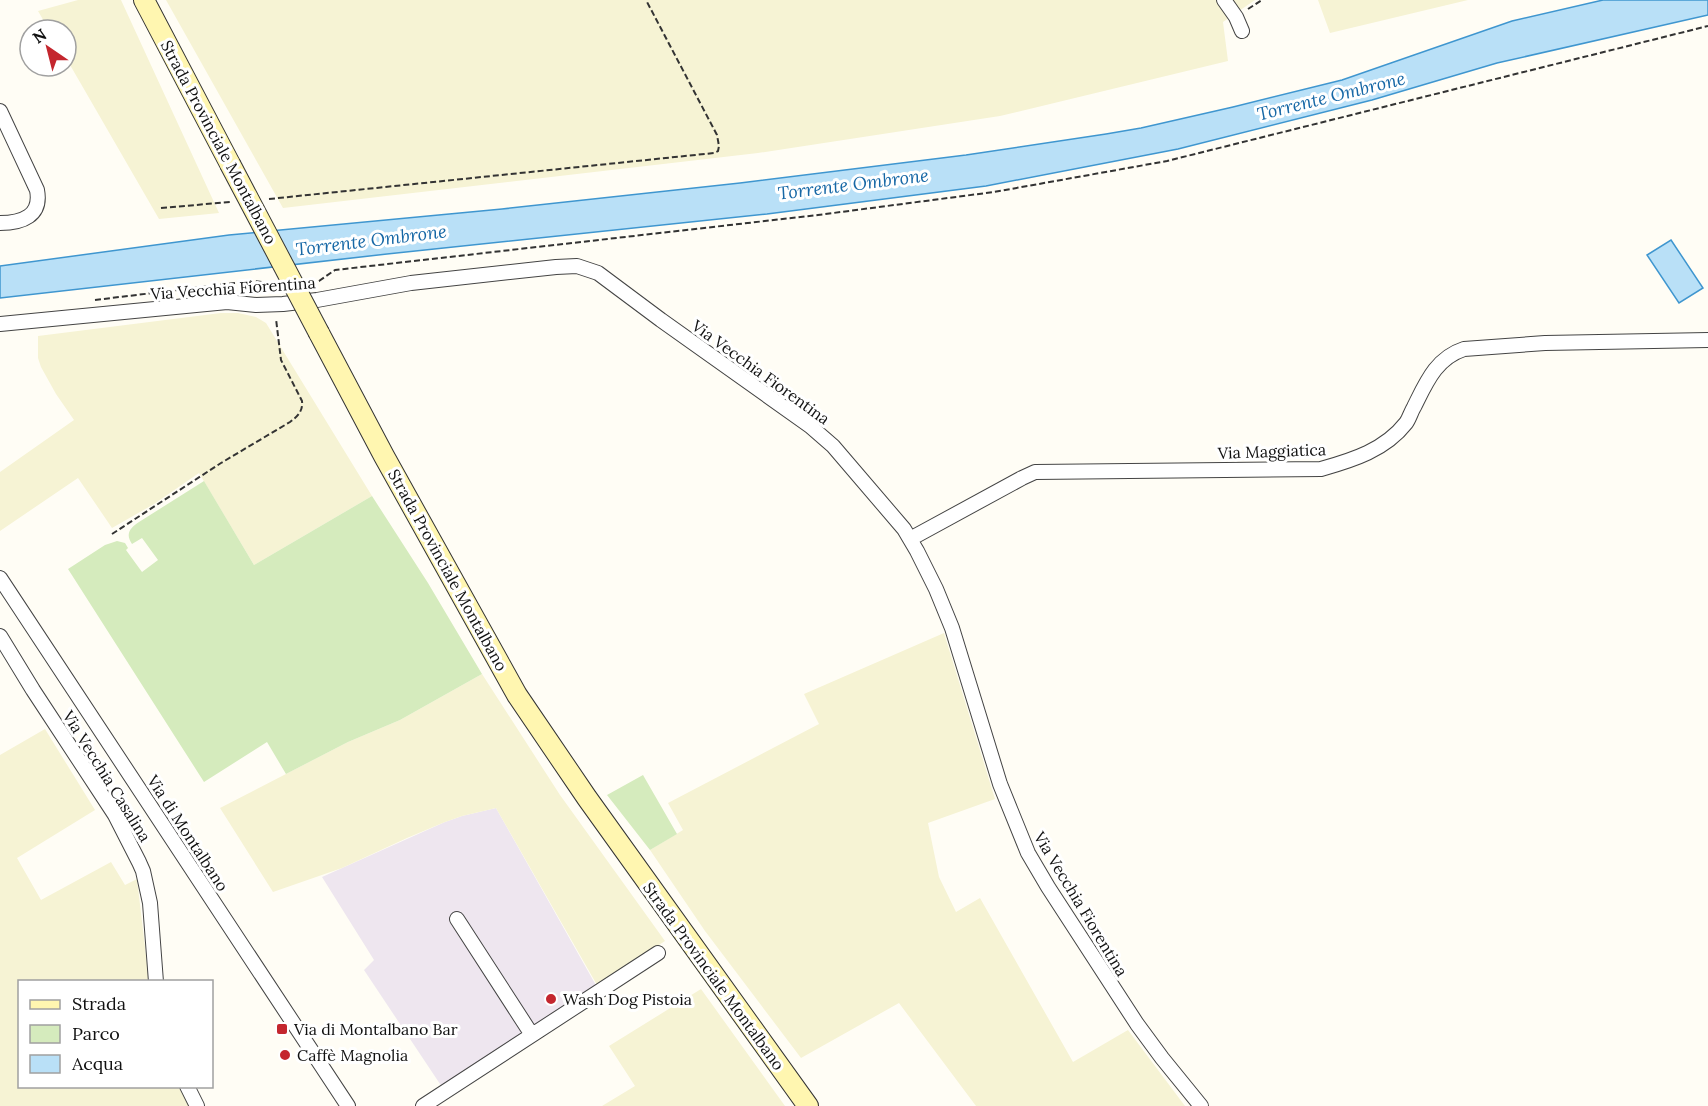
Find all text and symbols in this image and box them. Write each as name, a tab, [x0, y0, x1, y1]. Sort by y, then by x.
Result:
north arrow	[18, 18, 78, 78]
text: N	[29, 24, 50, 47]
street label: Strada Provinciale Montalbano	[157, 37, 281, 247]
water label: Torrente Ombrone	[1255, 66, 1407, 126]
water label: Torrente Ombrone	[776, 163, 930, 205]
water label: Torrente Ombrone	[294, 219, 448, 261]
street label: Via Vecchia Fiorentina	[149, 272, 316, 304]
street label: Via Vecchia Fiorentina	[687, 315, 834, 429]
street label: Via Maggiatica	[1217, 439, 1326, 463]
street label: Strada Provinciale Montalbano	[384, 466, 512, 674]
street label: Via Vecchia Casalina	[58, 706, 155, 845]
street label: Via di Montalbano	[142, 770, 233, 895]
street label: Via Vecchia Fiorentina	[1029, 827, 1132, 980]
street label: Strada Provinciale Montalbano	[639, 878, 789, 1074]
legend	[18, 980, 213, 1088]
place label: Wash Dog Pistoia	[563, 989, 692, 1009]
text: Strada	[72, 992, 126, 1015]
marker: Wash Dog Pistoia	[544, 992, 558, 1006]
place label: Via di Montalbano Bar	[293, 1019, 458, 1039]
text: Parco	[72, 1022, 120, 1045]
marker: Via di Montalbano Bar	[275, 1022, 289, 1036]
place label: Caffè Magnolia	[297, 1045, 408, 1065]
marker: Caffè Magnolia	[278, 1048, 292, 1062]
text: Acqua	[71, 1052, 123, 1075]

